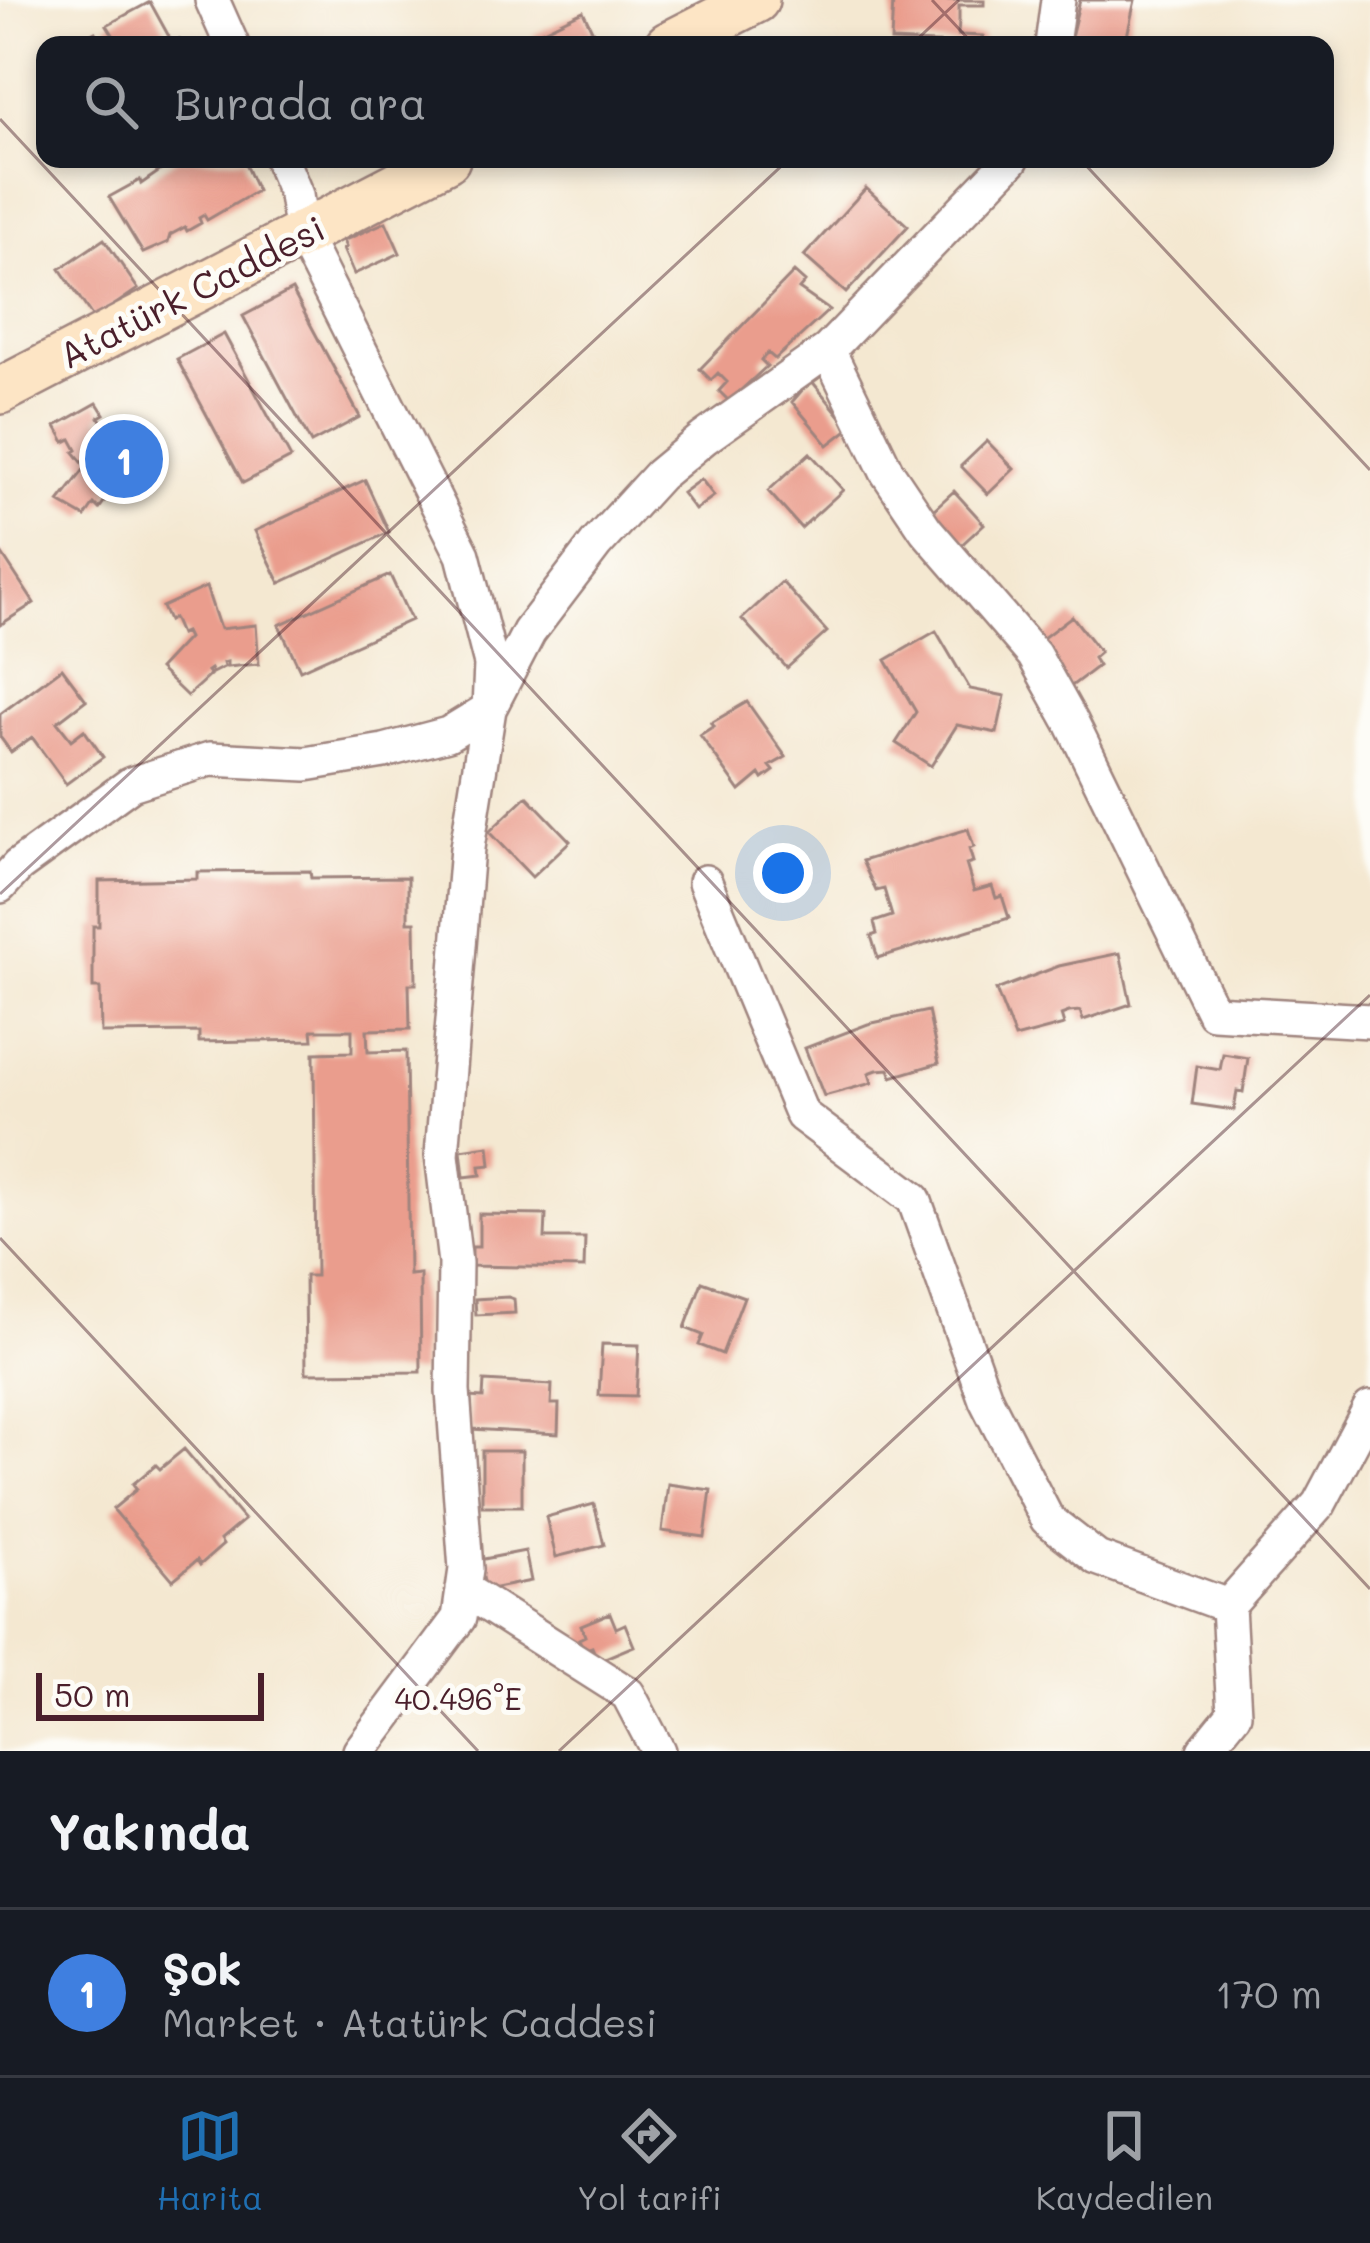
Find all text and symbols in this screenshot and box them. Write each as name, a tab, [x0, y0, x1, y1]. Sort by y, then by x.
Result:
search box	[36, 36, 1334, 168]
icon: search	[78, 69, 144, 135]
text: Burada ara	[174, 73, 427, 131]
street label: Atatürk Caddesi	[51, 203, 332, 378]
pin: 1	[85, 414, 163, 504]
your location	[753, 843, 813, 903]
scale bar	[36, 1667, 264, 1720]
text: 50 m	[54, 1672, 130, 1715]
text: 40.496°E	[394, 1678, 522, 1718]
text: Yakında	[48, 1796, 251, 1863]
text: Şok	[162, 1938, 242, 1996]
text: 1	[78, 1967, 96, 2018]
text: 170 m	[1215, 1967, 1322, 2018]
text: Market · Atatürk Caddesi	[162, 1996, 657, 2047]
tab: Harita	[157, 2103, 263, 2218]
tab: Yol tarifi	[577, 2103, 722, 2218]
tab: Kaydedilen	[1036, 2103, 1213, 2218]

